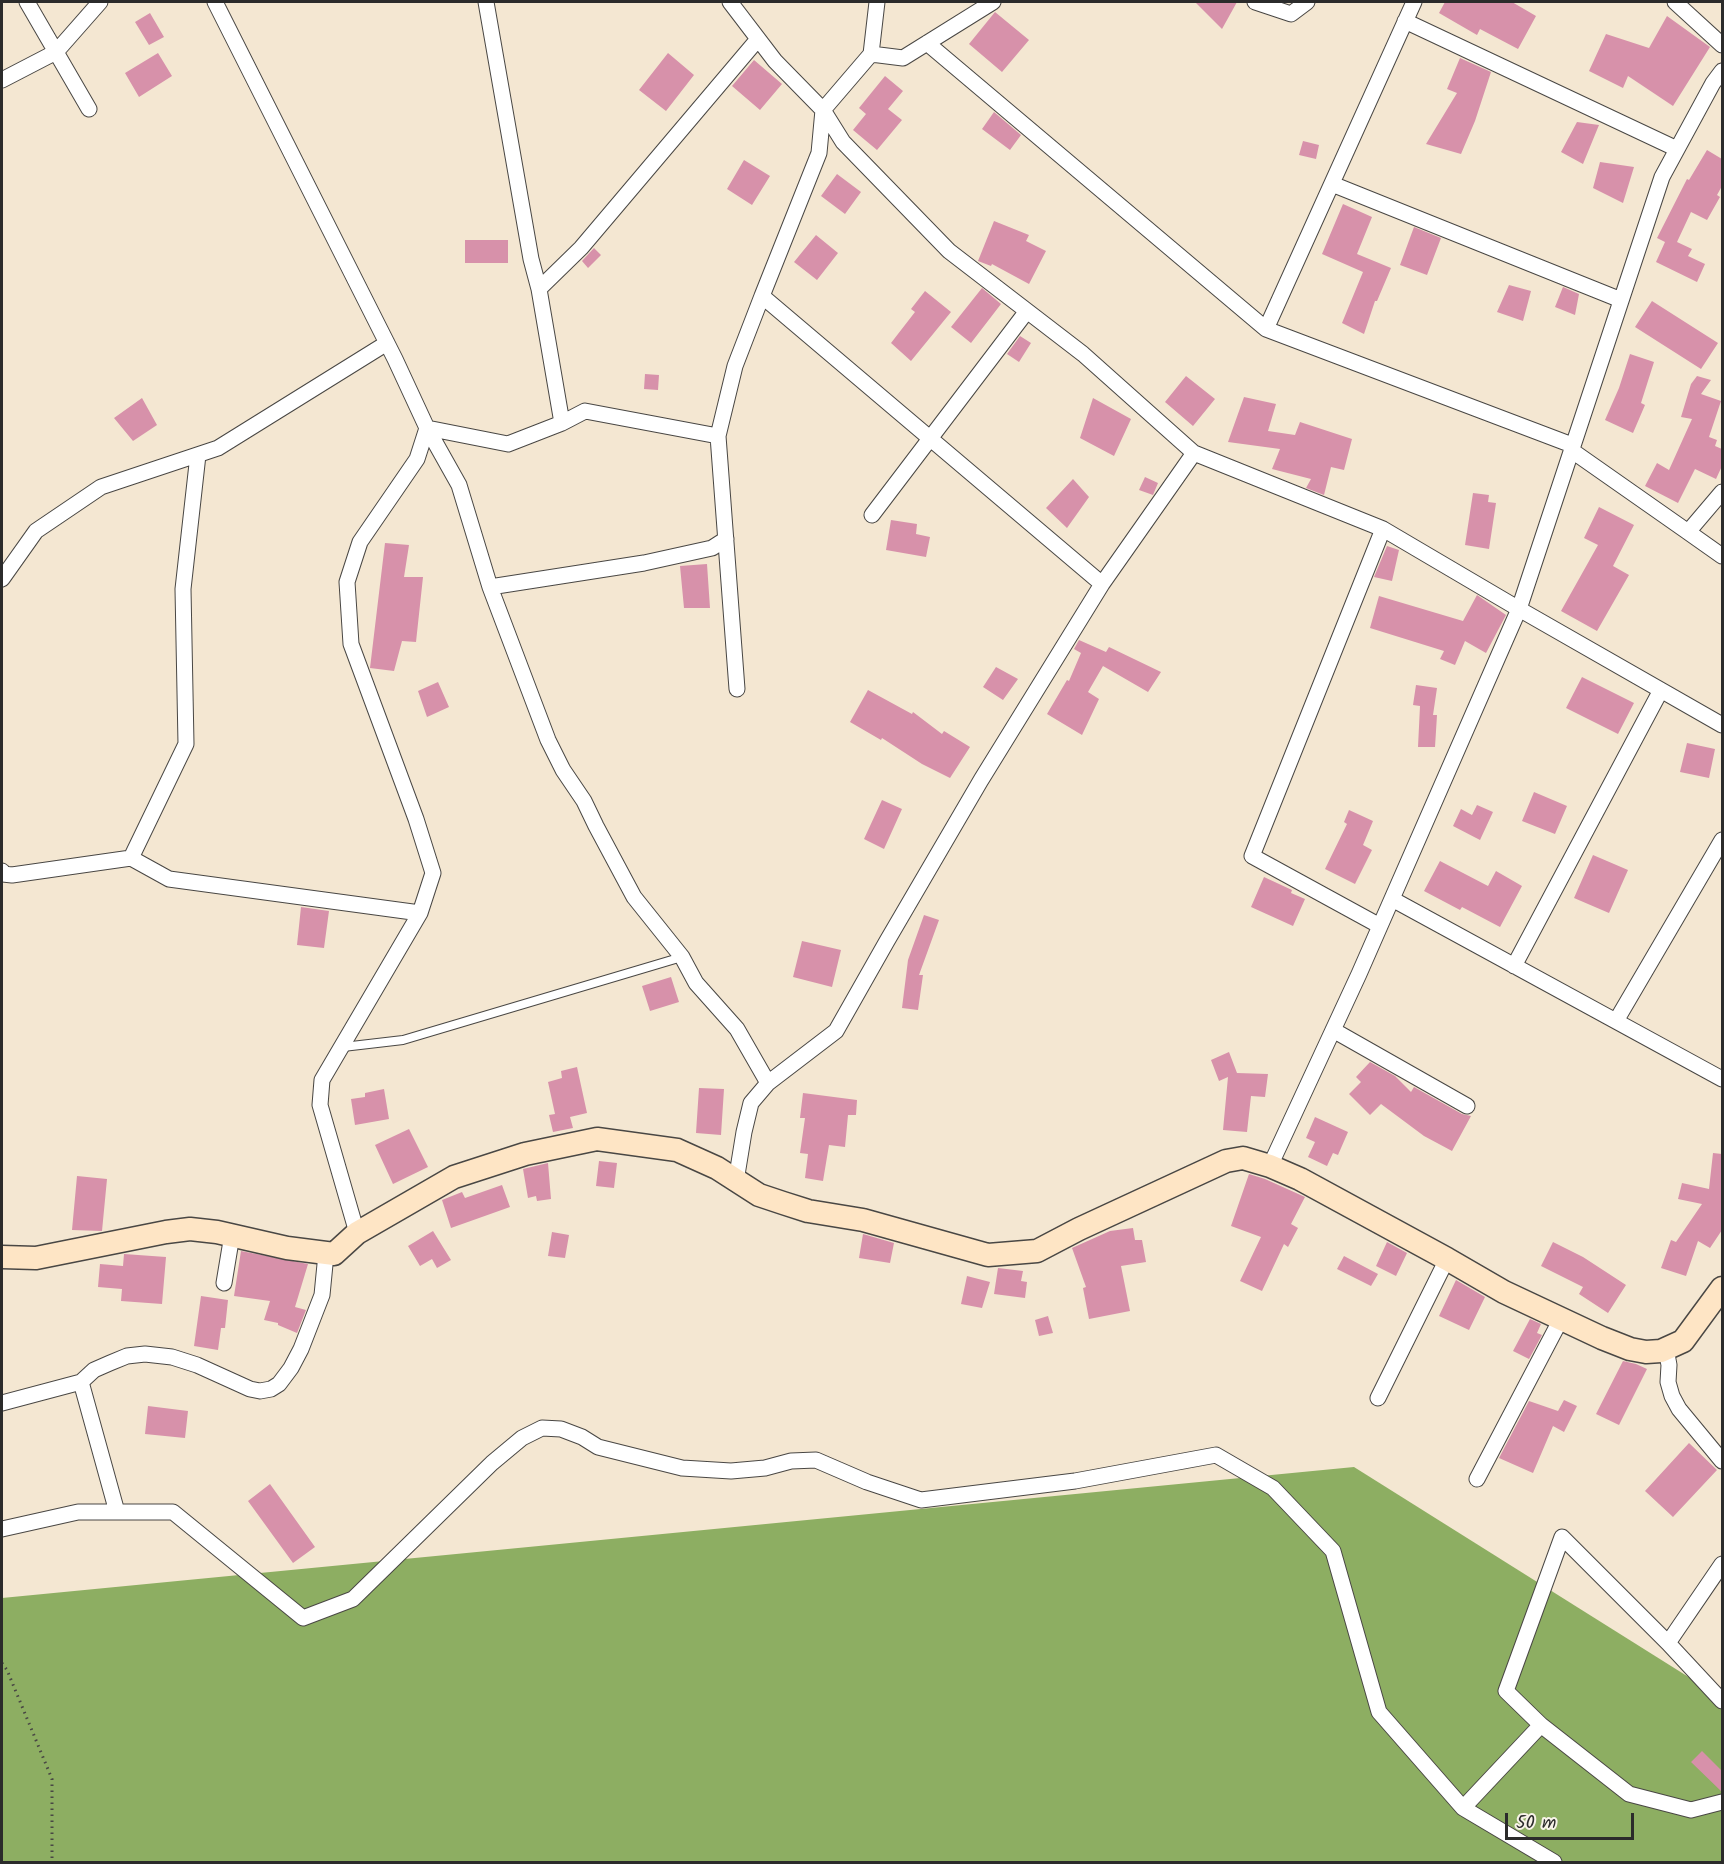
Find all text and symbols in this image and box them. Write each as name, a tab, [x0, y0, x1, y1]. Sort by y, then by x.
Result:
scale bar	[1508, 1801, 1637, 1839]
text: 50 m	[1516, 1809, 1556, 1838]

